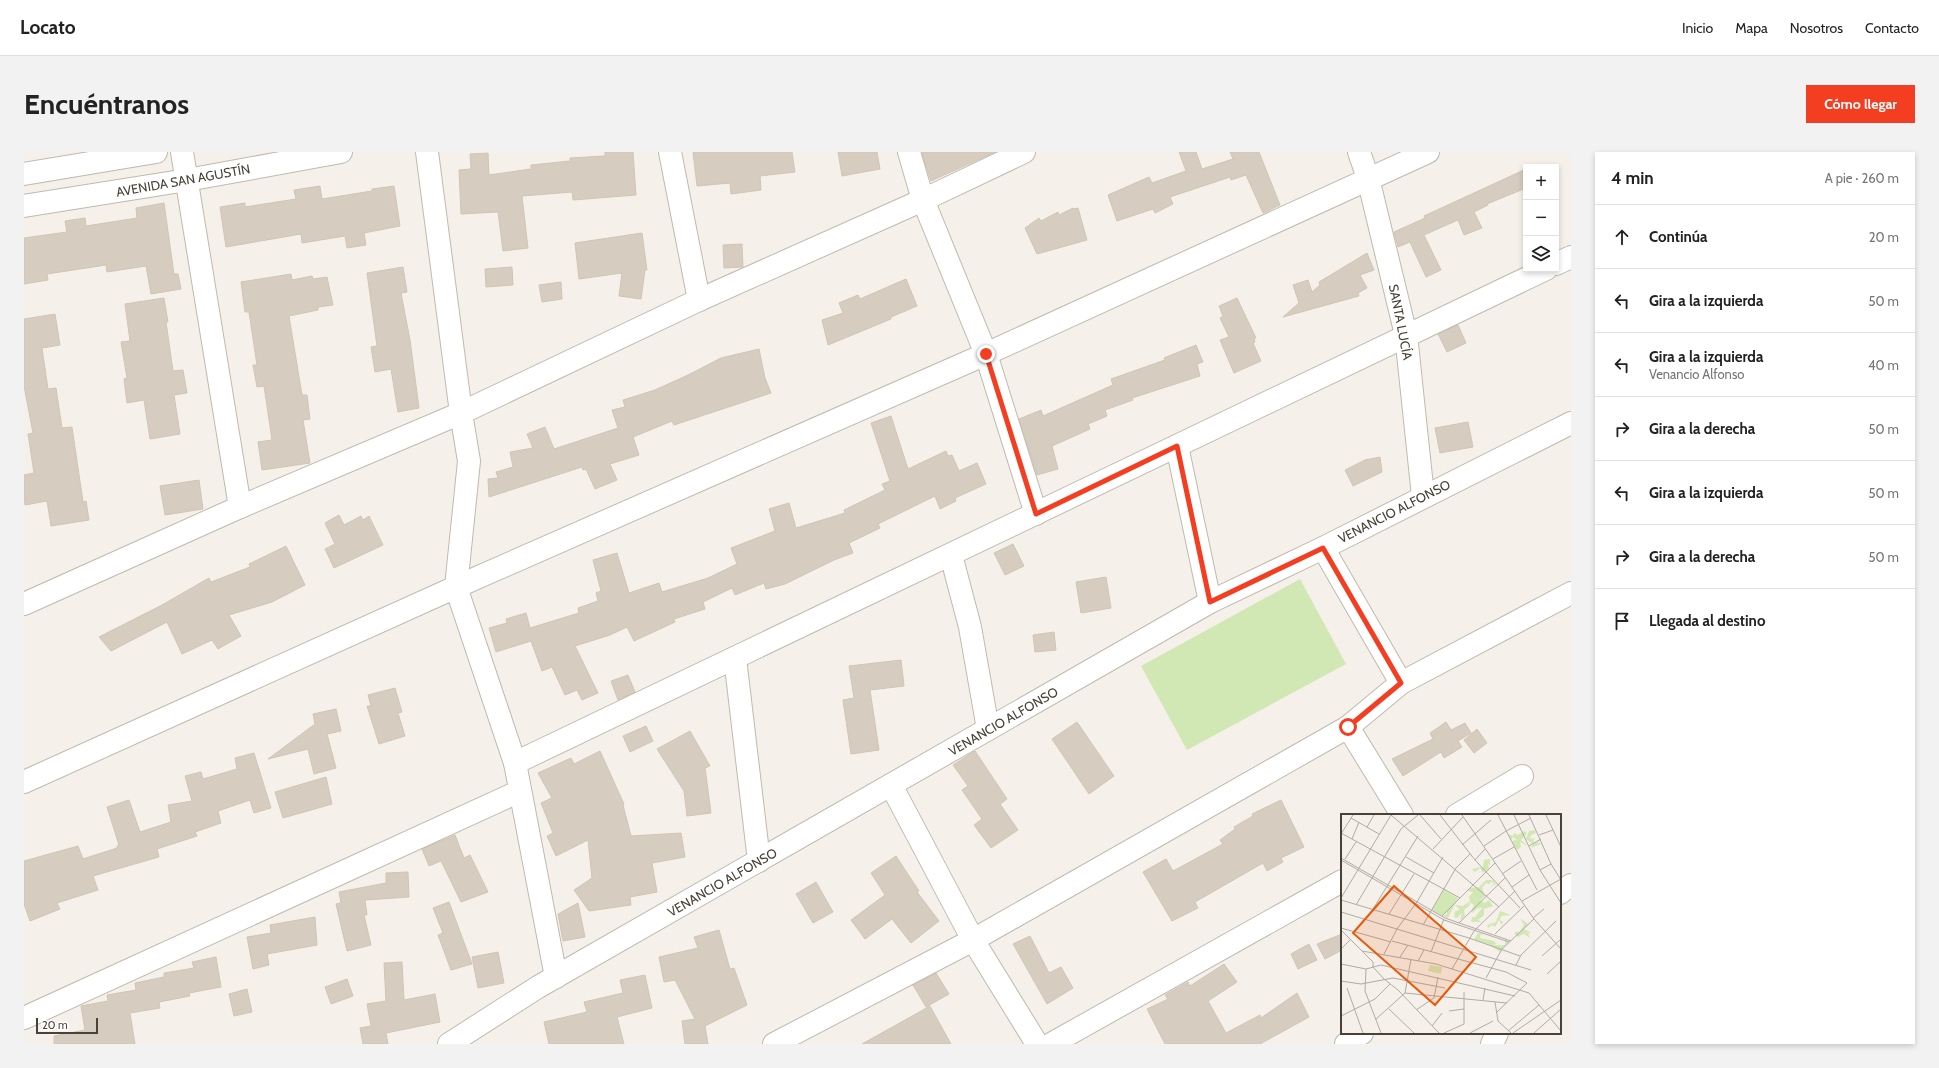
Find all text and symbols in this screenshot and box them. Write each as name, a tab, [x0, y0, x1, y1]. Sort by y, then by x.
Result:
text: Locato	[20, 16, 76, 39]
text: Inicio	[1682, 19, 1713, 37]
text: Mapa	[1735, 19, 1768, 37]
text: Nosotros	[1790, 19, 1843, 37]
text: Contacto	[1865, 19, 1919, 37]
button: Cómo llegar	[1806, 85, 1915, 123]
text: Encuéntranos	[24, 87, 189, 121]
street label: AVENIDA SAN AGUSTÍN	[115, 159, 251, 200]
map controls	[1523, 164, 1559, 272]
button: +	[1523, 164, 1559, 200]
text: 4 min	[1611, 168, 1654, 188]
text: A pie · 260 m	[1825, 170, 1899, 186]
button: −	[1523, 200, 1559, 236]
icon: ahead	[1611, 226, 1633, 248]
text: Continúa	[1649, 228, 1707, 246]
text: 20 m	[1869, 229, 1899, 245]
button: layers	[1523, 236, 1559, 272]
street label: SANTA LUCÍA	[1386, 283, 1417, 361]
icon: left	[1611, 290, 1633, 312]
text: Gira a la izquierda	[1649, 292, 1763, 310]
text: 50 m	[1869, 293, 1899, 309]
route end	[977, 345, 995, 363]
text: Gira a la izquierda	[1649, 348, 1763, 366]
icon: left	[1611, 354, 1633, 376]
text: 40 m	[1868, 357, 1899, 373]
text: Venancio Alfonso	[1649, 366, 1744, 382]
icon: right	[1611, 418, 1633, 440]
text: Gira a la derecha	[1649, 420, 1755, 438]
text: 50 m	[1869, 421, 1899, 437]
street label: VENANCIO ALFONSO	[1335, 476, 1453, 546]
icon: left	[1611, 482, 1633, 504]
text: Gira a la izquierda	[1649, 484, 1763, 502]
text: 50 m	[1869, 485, 1899, 501]
icon: right	[1611, 546, 1633, 568]
text: Gira a la derecha	[1649, 548, 1755, 566]
text: 50 m	[1869, 549, 1899, 565]
icon: arrive	[1611, 610, 1633, 632]
text: Llegada al destino	[1649, 612, 1765, 630]
street label: VENANCIO ALFONSO	[945, 683, 1061, 759]
route start	[1339, 718, 1357, 736]
inset map	[1341, 814, 1561, 1034]
street label: VENANCIO ALFONSO	[664, 844, 780, 920]
scale bar	[36, 1016, 98, 1035]
text: 20 m	[42, 1018, 68, 1032]

